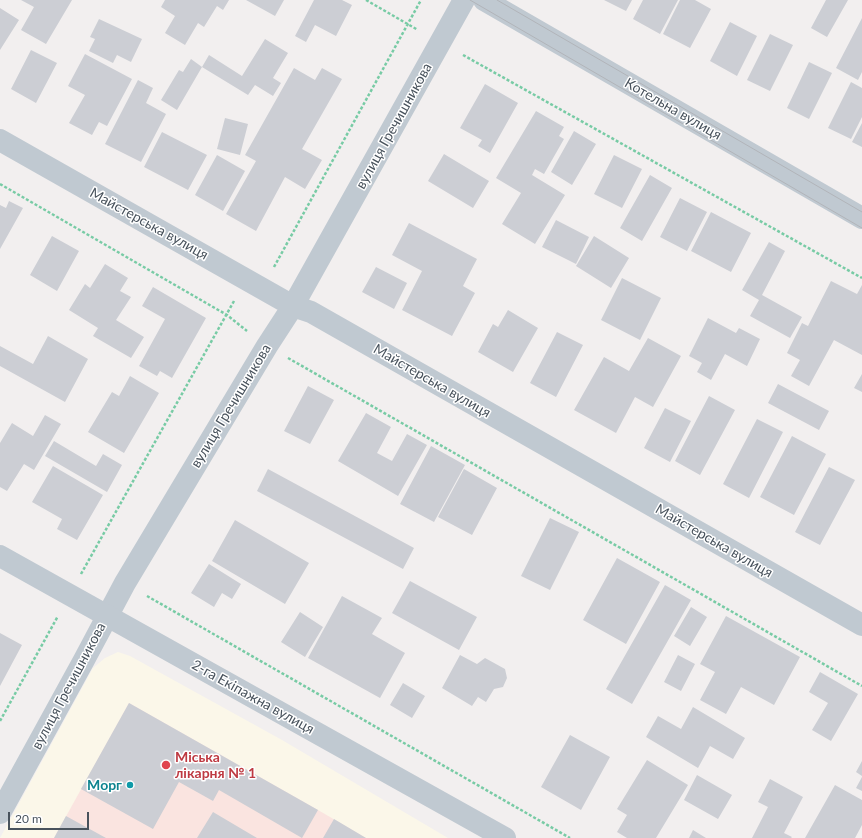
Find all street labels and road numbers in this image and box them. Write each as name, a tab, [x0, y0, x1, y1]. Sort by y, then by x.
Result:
street label: вулиця Гречишникова	[352, 60, 436, 192]
street label: Котельна вулиця	[622, 74, 724, 144]
street label: Майстерська вулиця	[87, 184, 211, 264]
street label: вулиця Гречишникова	[187, 341, 275, 471]
street label: Майстерська вулиця	[370, 341, 494, 421]
street label: Майстерська вулиця	[652, 501, 776, 581]
street label: вулиця Гречишникова	[28, 620, 110, 752]
street label: 2-га Екіпажна вулиця	[189, 656, 317, 738]

